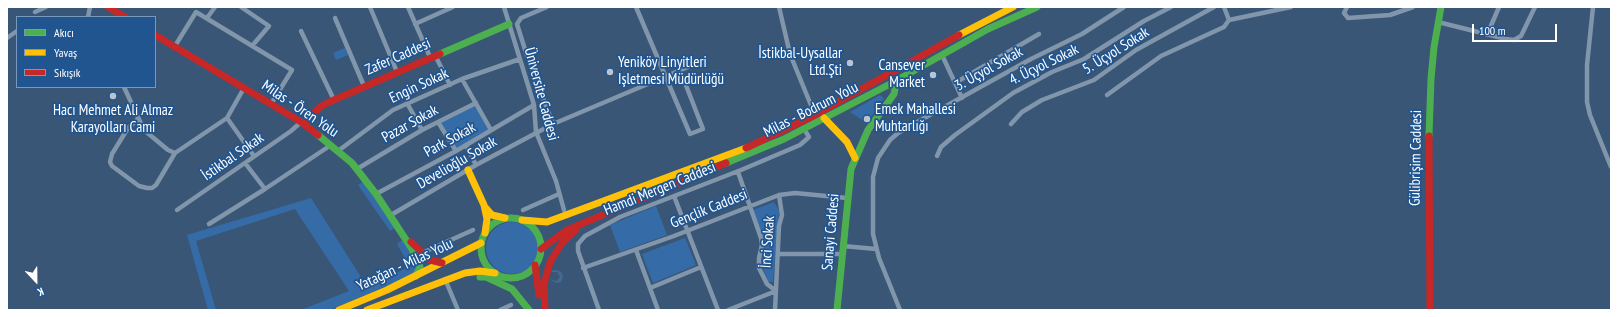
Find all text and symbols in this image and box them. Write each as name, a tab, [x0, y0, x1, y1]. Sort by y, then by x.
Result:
legend	[16, 16, 156, 88]
scale bar	[1474, 16, 1559, 42]
text: 100 m	[1479, 23, 1506, 38]
street label: 5. Üçyol Sokak	[1079, 24, 1153, 78]
text: Akıcı	[54, 25, 74, 40]
street label: Zafer Caddesi	[362, 35, 434, 79]
street label: 4. Üçyol Sokak	[1006, 40, 1082, 90]
street label: 3. Üçyol Sokak	[952, 43, 1026, 95]
text: Yavaş	[54, 45, 77, 60]
street label: Üniversite Caddesi	[520, 45, 562, 143]
place label: İstikbal-Uysallar Ltd.Şti	[758, 45, 842, 80]
place label: Yeniköy Linyitleri Işletmesi Müdürlüğü	[618, 54, 724, 89]
place label: Cansever Market	[879, 57, 925, 92]
marker: İstikbal-Uysallar Ltd.Şti	[845, 58, 855, 68]
text: Sıkışık	[54, 65, 80, 80]
street label: Engin Sokak	[387, 65, 451, 107]
marker: Yeniköy Linyitleri Işletmesi Müdürlüğü	[605, 67, 615, 77]
marker: Cansever Market	[928, 70, 938, 80]
street label: Milas - Ören Yolu	[258, 77, 342, 141]
street label: Milas - Bodrum Yolu	[761, 78, 861, 142]
marker: Hacı Mehmet Ali Almaz Karayolları Cami	[108, 91, 118, 101]
street label: Pazar Sokak	[379, 101, 441, 147]
place label: Emek Mahallesi Muhtarlığı	[875, 101, 956, 136]
place label: Hacı Mehmet Ali Almaz Karayolları Cami	[53, 102, 173, 137]
street label: Gülibrişim Caddesi	[1406, 110, 1426, 206]
marker: Emek Mahallesi Muhtarlığı	[862, 114, 872, 124]
street label: Park Sokak	[421, 119, 479, 161]
street label: İstikbal Sokak	[199, 129, 267, 185]
street label: Develioğlu Sokak	[414, 133, 500, 193]
street label: Hamdi Mergen Caddesi	[601, 158, 719, 220]
street label: Gençlik Caddesi	[668, 185, 750, 233]
street label: Sanayi Caddesi	[819, 193, 843, 271]
street label: İnci Sokak	[757, 215, 779, 269]
street label: Yatağan - Milas Yolu	[354, 235, 456, 295]
north arrow	[16, 261, 56, 301]
text: K	[35, 285, 46, 300]

